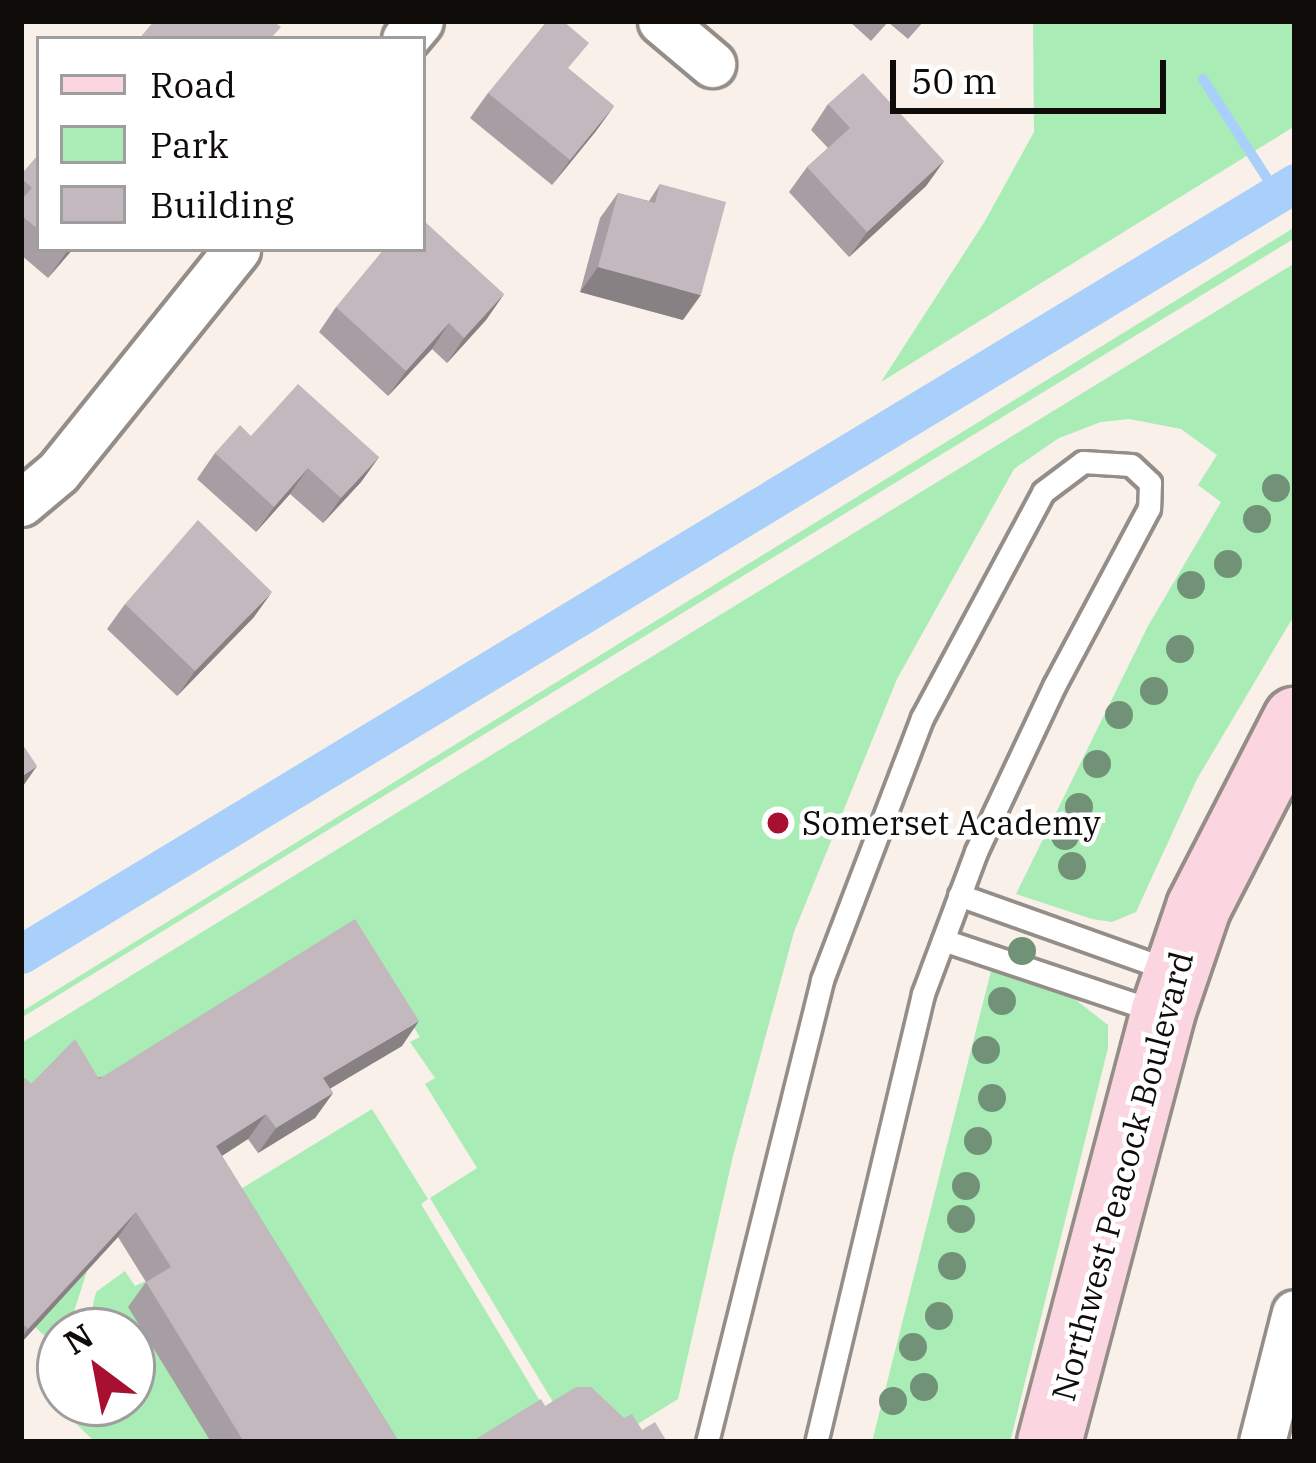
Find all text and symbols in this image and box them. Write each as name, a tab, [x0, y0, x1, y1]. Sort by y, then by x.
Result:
legend	[36, 36, 426, 252]
scale bar	[896, 36, 1172, 110]
text: 50 m	[911, 57, 997, 104]
text: Road	[150, 61, 236, 108]
text: Park	[150, 121, 229, 168]
text: Building	[150, 181, 294, 228]
place label: Somerset Academy	[802, 803, 1101, 843]
marker: Somerset Academy	[765, 810, 791, 836]
street label: Northwest Peacock Boulevard	[1043, 947, 1201, 1405]
north arrow	[36, 1307, 156, 1427]
text: N	[56, 1313, 101, 1364]

